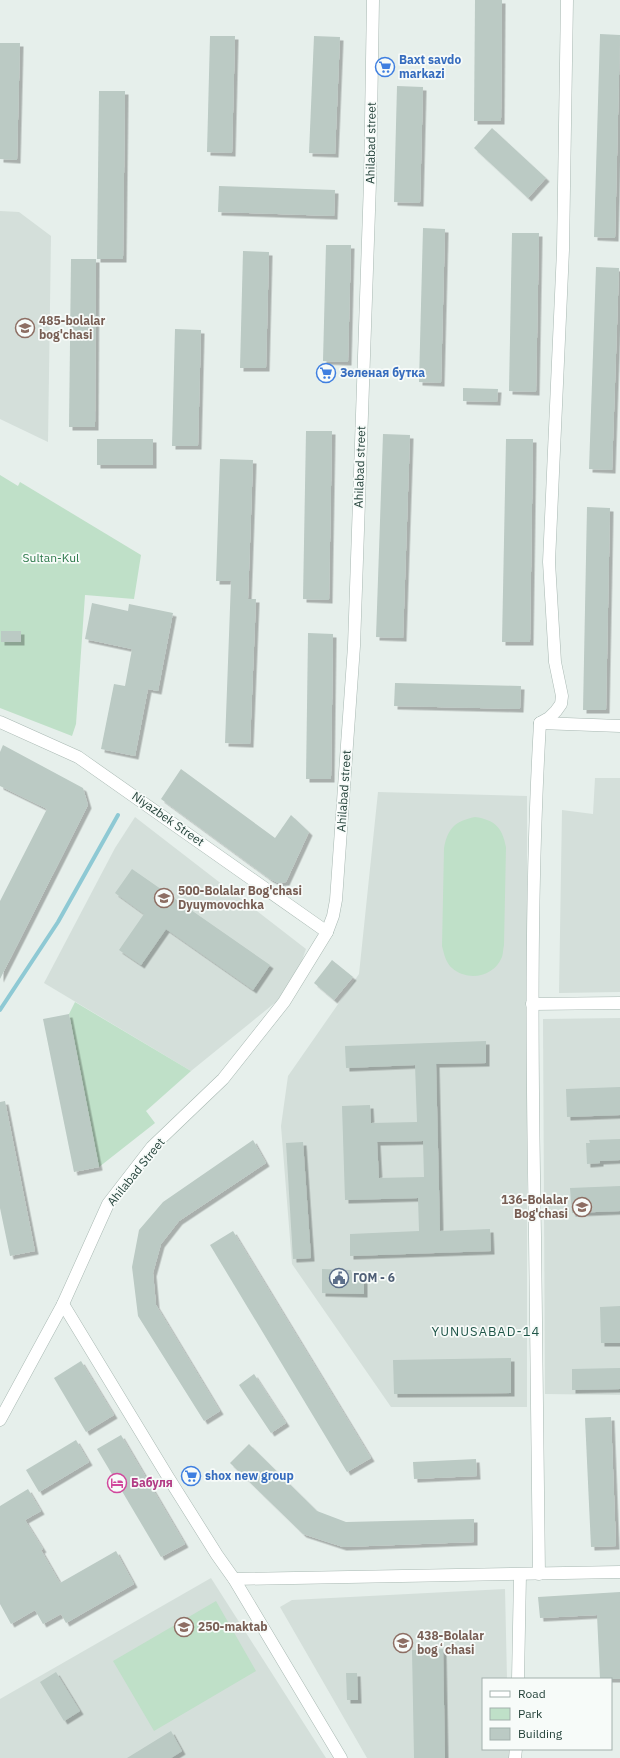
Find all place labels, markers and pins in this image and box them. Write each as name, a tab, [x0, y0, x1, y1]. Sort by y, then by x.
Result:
place label: Baxt savdo markazi	[399, 52, 461, 81]
supermarket icon: Baxt savdo markazi	[374, 56, 396, 78]
place label: 485-bolalar bog'chasi	[39, 313, 105, 342]
school or university icon: 485-bolalar bog'chasi	[14, 317, 36, 339]
supermarket icon: Зеленая бутка	[315, 362, 337, 384]
place label: Зеленая бутка	[340, 365, 425, 380]
place label: 500-Bolalar Bog'chasi Dyuymovochka	[178, 883, 302, 912]
school or university icon: 500-Bolalar Bog'chasi Dyuymovochka	[153, 887, 175, 909]
place label: 136-Bolalar Bog'chasi	[501, 1192, 568, 1221]
school or university icon: 136-Bolalar Bog'chasi	[571, 1196, 593, 1218]
public building icon: ГОМ - 6	[328, 1267, 350, 1289]
place label: ГОМ - 6	[353, 1270, 395, 1285]
supermarket icon: shox new group	[180, 1465, 202, 1487]
place label: shox new group	[205, 1468, 294, 1483]
hotel icon: Бабуля	[106, 1472, 128, 1494]
place label: Бабуля	[131, 1475, 173, 1490]
school or university icon: 250-maktab	[173, 1616, 195, 1638]
place label: 250-maktab	[198, 1619, 268, 1634]
place label: 438-Bolalar bogʻchasi	[417, 1628, 484, 1657]
school or university icon: 438-Bolalar bogʻchasi	[392, 1632, 414, 1654]

